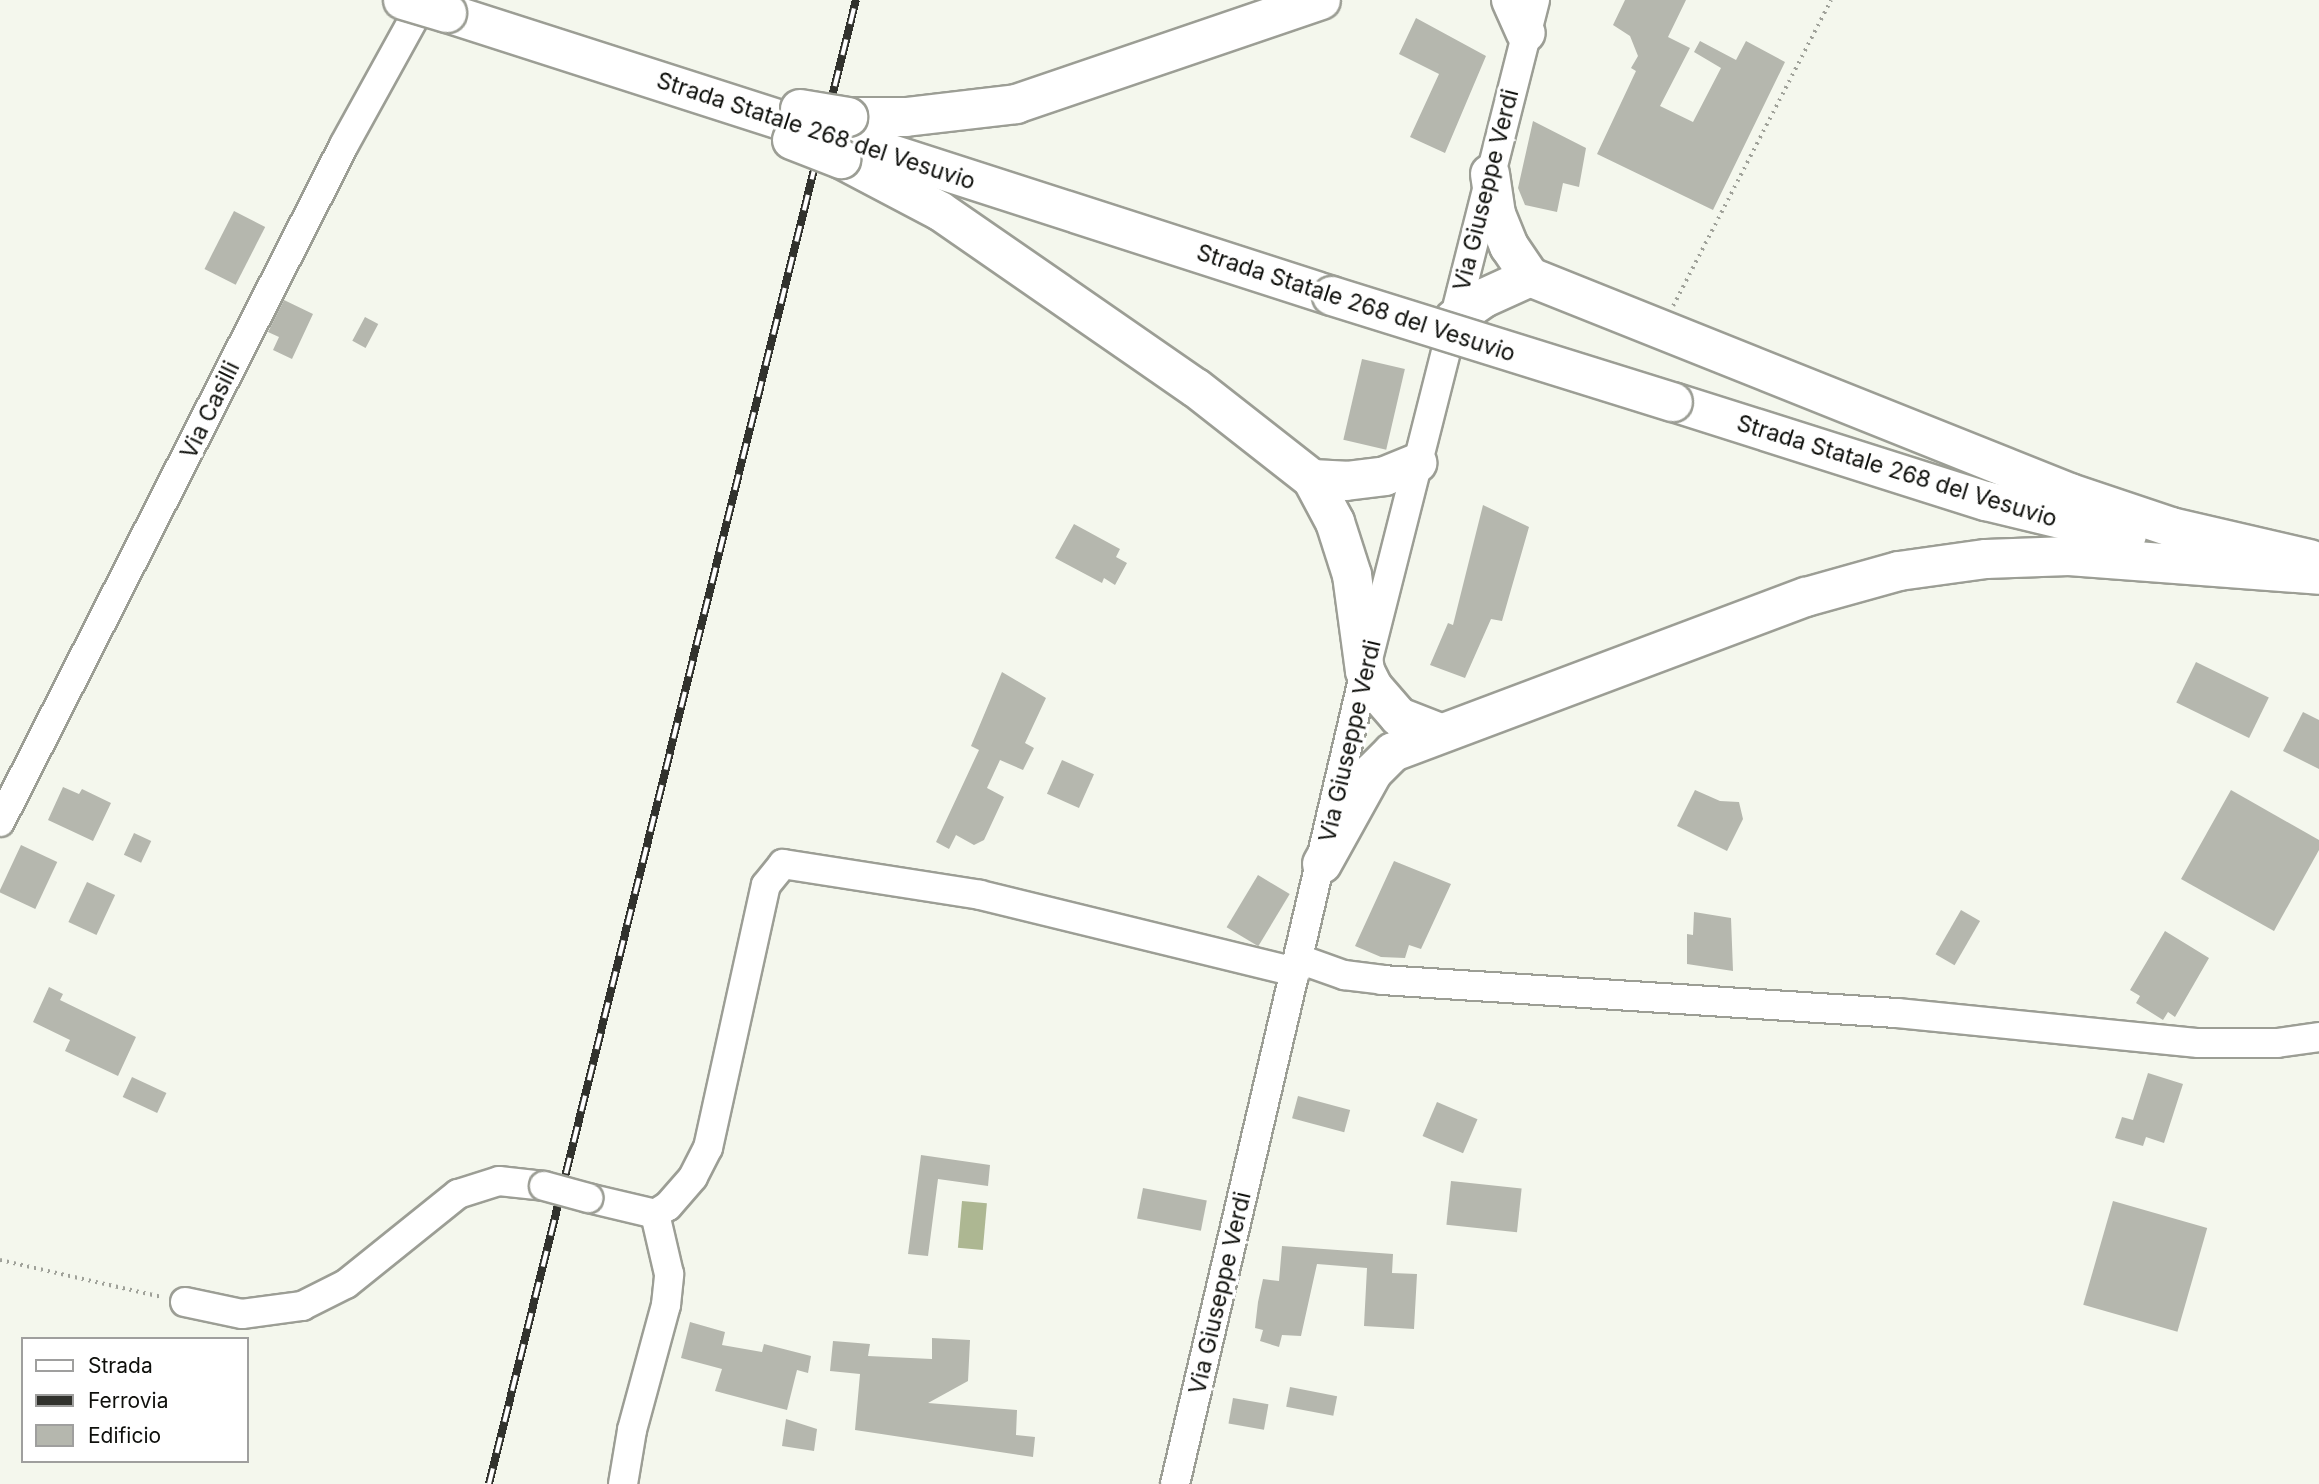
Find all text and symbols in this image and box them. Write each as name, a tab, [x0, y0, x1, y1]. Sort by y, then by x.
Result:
street label: Strada Statale 268 del Vesuvio	[653, 66, 979, 196]
street label: Via Giuseppe Verdi	[1448, 86, 1524, 294]
street label: Strada Statale 268 del Vesuvio	[1193, 238, 1519, 368]
street label: Via Casilli	[175, 357, 245, 463]
street label: Strada Statale 268 del Vesuvio	[1734, 409, 2060, 533]
street label: Via Giuseppe Verdi	[1313, 637, 1387, 845]
street label: Via Giuseppe Verdi	[1183, 1189, 1257, 1397]
legend	[21, 1337, 248, 1463]
text: Strada	[88, 1353, 153, 1378]
text: Ferrovia	[88, 1388, 168, 1413]
text: Edificio	[88, 1423, 161, 1448]

